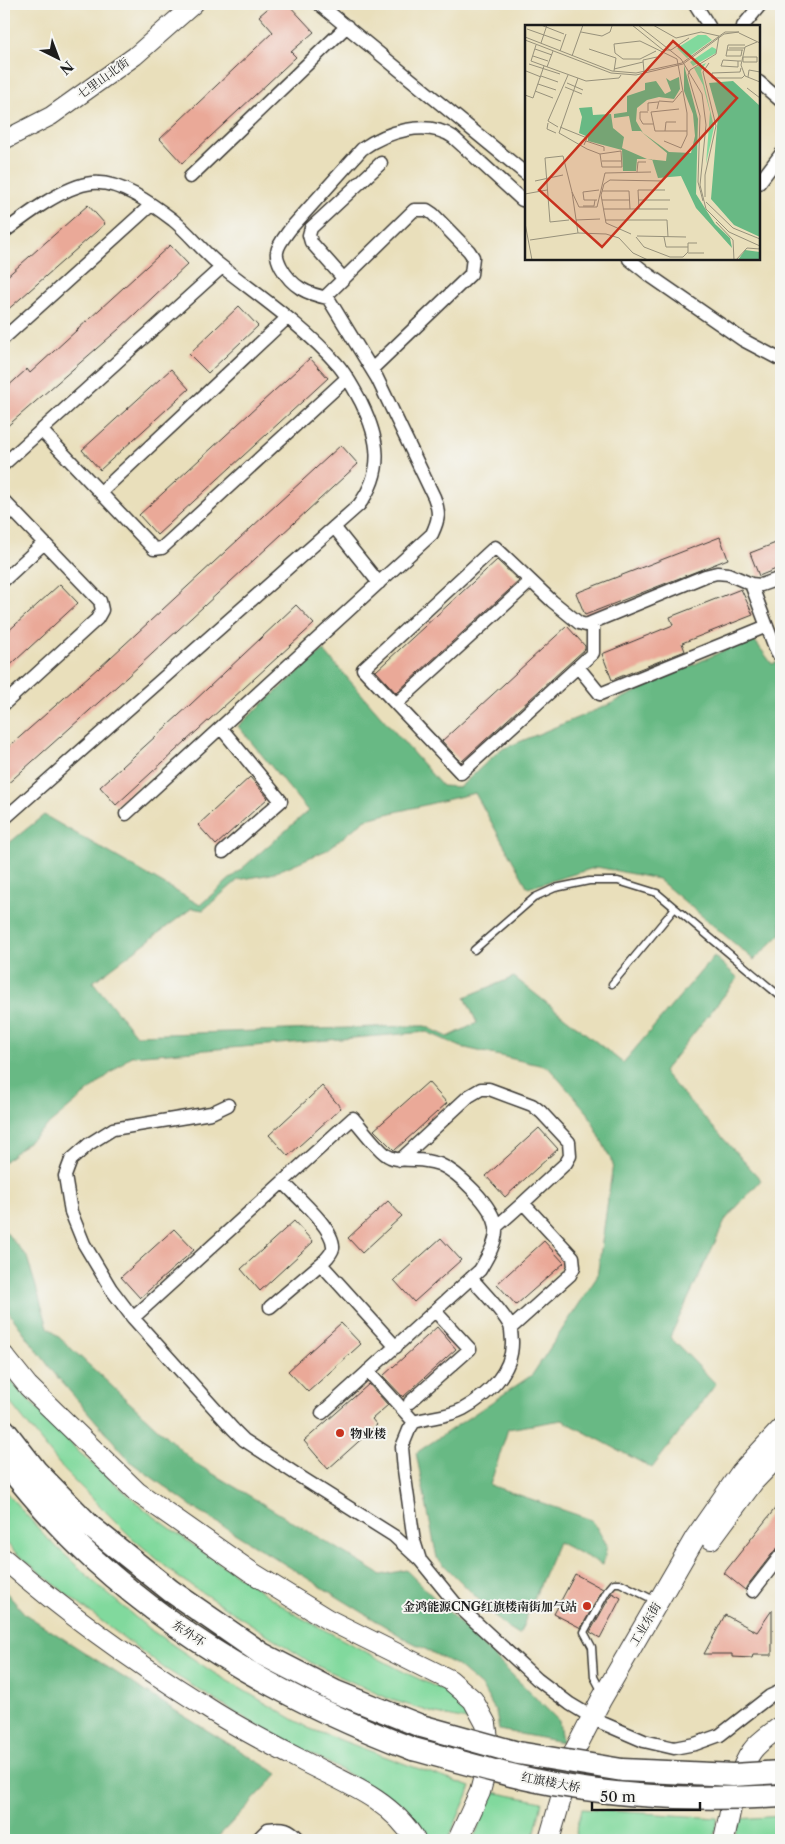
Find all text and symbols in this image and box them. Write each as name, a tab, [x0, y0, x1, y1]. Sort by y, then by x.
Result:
inset map	[525, 25, 760, 260]
north arrow	[32, 32, 82, 82]
street label: 七里山北街	[74, 54, 132, 102]
text: N	[56, 57, 77, 78]
place label: 物业楼	[350, 1426, 386, 1441]
marker: 物业楼	[334, 1427, 346, 1439]
place label: 金鸿能源CNG红旗楼南街加气站	[403, 1599, 577, 1614]
street label: 工业东街	[626, 1599, 664, 1648]
marker: 金鸿能源CNG红旗楼南街加气站	[581, 1600, 593, 1612]
street label: 东外环	[170, 1617, 208, 1649]
street label: 红旗楼大桥	[520, 1769, 582, 1795]
scale bar	[592, 1779, 700, 1811]
text: 50 m	[600, 1787, 636, 1806]

